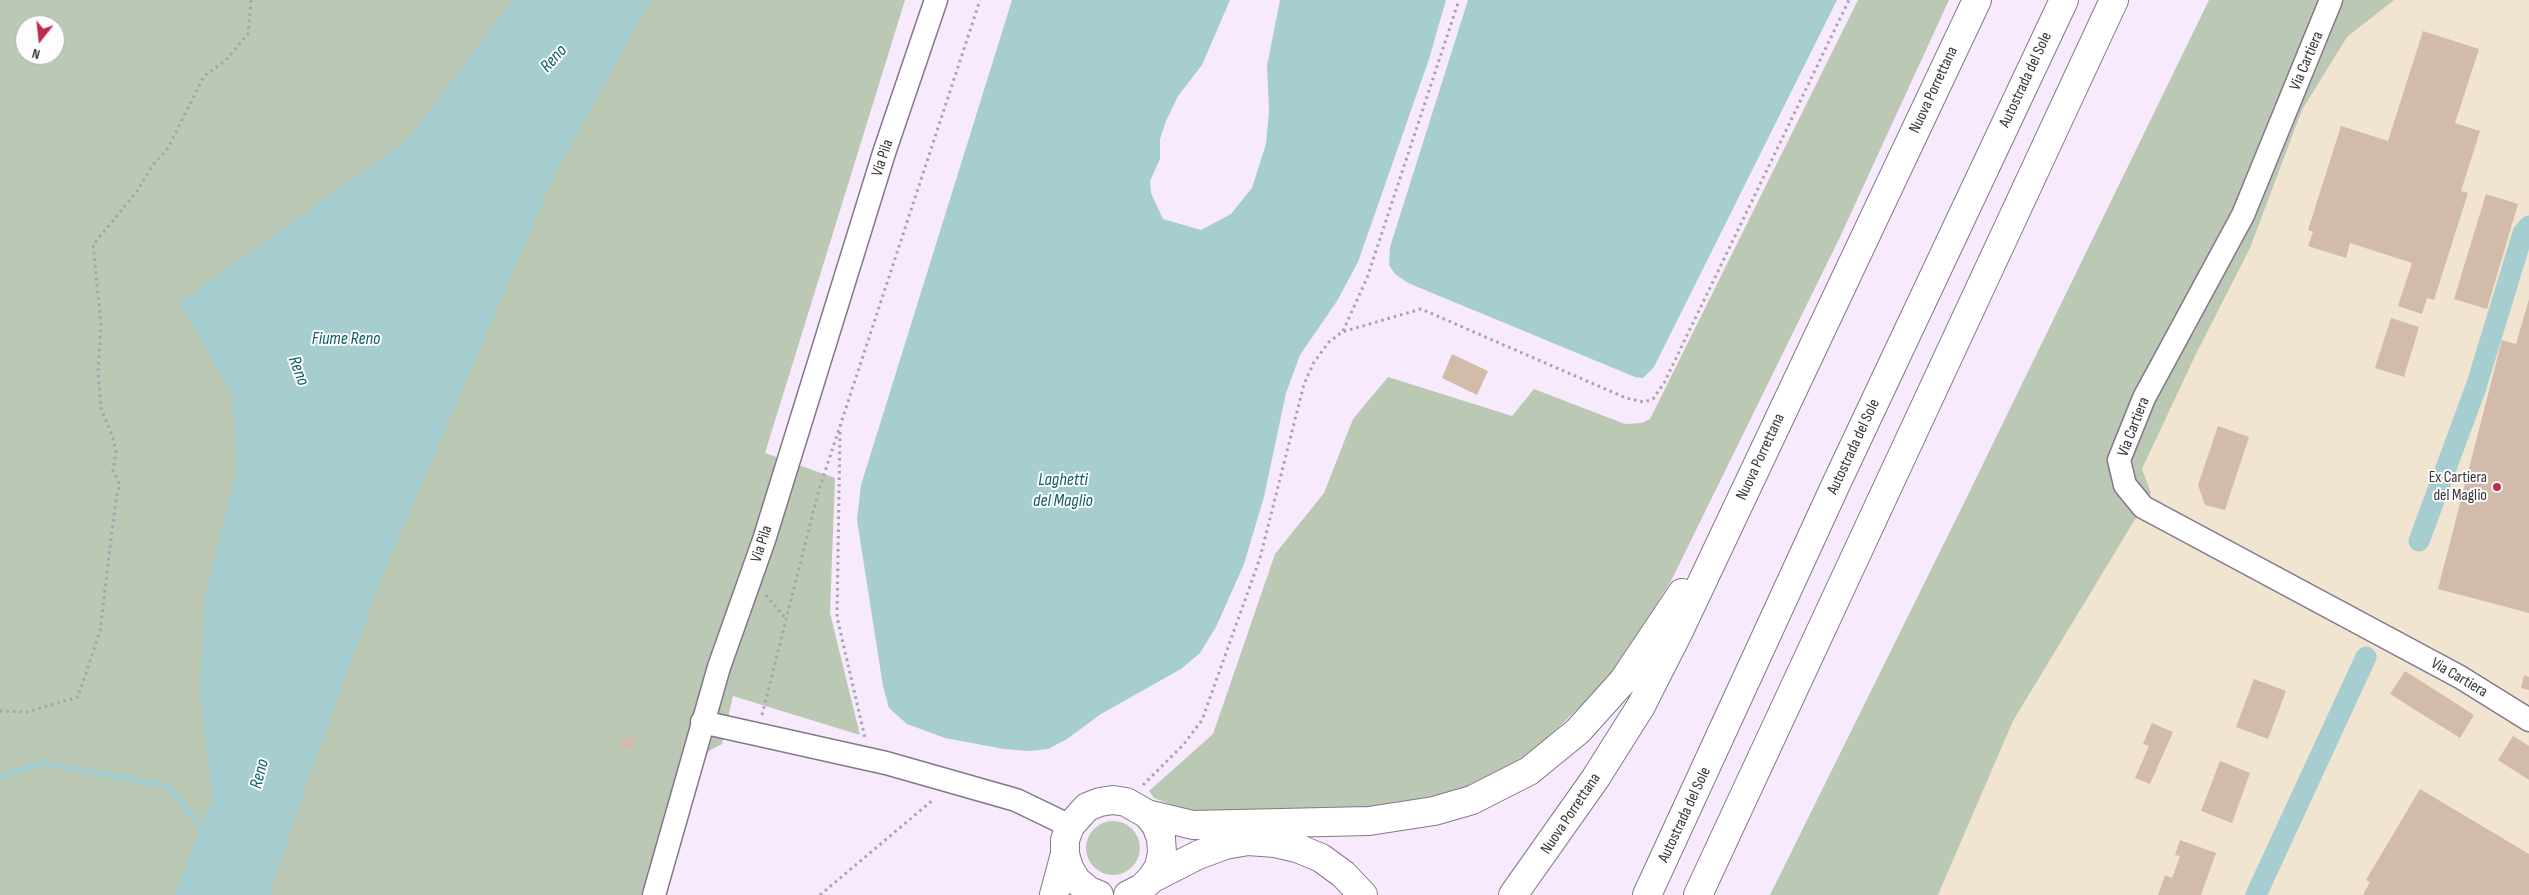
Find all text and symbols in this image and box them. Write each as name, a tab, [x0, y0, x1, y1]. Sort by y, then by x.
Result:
north arrow	[15, 15, 65, 65]
street label: Autostrada del Sole	[1996, 29, 2056, 131]
street label: Via Cartiera	[2286, 29, 2328, 93]
water label: Reno	[536, 41, 572, 77]
street label: Nuova Porrettana	[1906, 44, 1962, 136]
text: N	[30, 45, 42, 63]
street label: Via Pila	[868, 137, 898, 179]
water label: Fiume Reno	[312, 328, 380, 350]
water label: Reno	[283, 353, 313, 389]
street label: Via Cartiera	[2114, 395, 2154, 459]
street label: Autostrada del Sole	[1824, 396, 1884, 498]
street label: Nuova Porrettana	[1733, 411, 1789, 503]
place label: Ex Cartiera del Maglio	[2429, 468, 2487, 506]
water label: Laghetti del Maglio	[1033, 469, 1093, 512]
marker: Ex Cartiera del Maglio	[2491, 481, 2503, 493]
street label: Via Pila	[747, 523, 777, 565]
street label: Via Cartiera	[2427, 654, 2491, 702]
water label: Reno	[246, 757, 274, 791]
street label: Autostrada del Sole	[1655, 764, 1715, 866]
street label: Nuova Porrettana	[1537, 770, 1605, 858]

